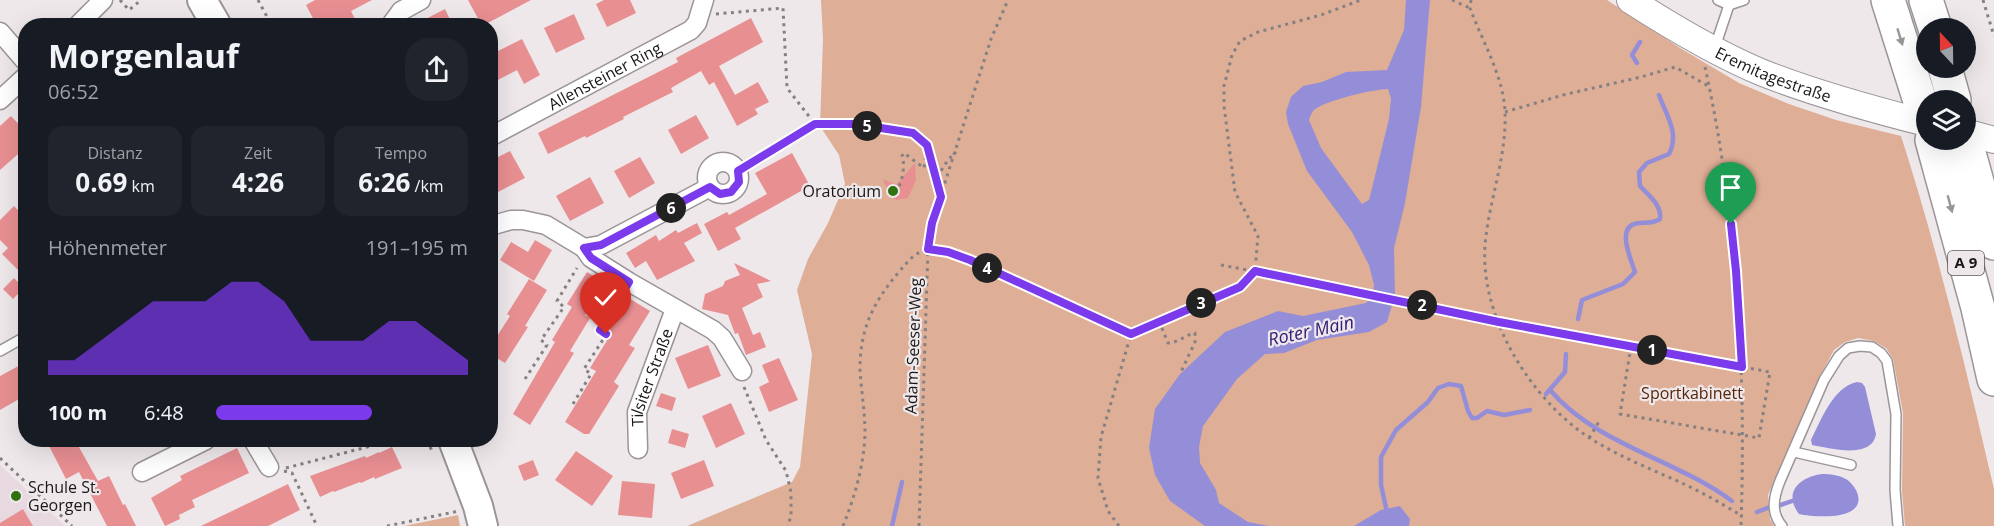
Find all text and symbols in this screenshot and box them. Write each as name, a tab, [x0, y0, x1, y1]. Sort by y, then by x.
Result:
north arrow	[1916, 18, 1976, 78]
map controls	[1916, 18, 1976, 150]
one-way arrow	[1896, 28, 1905, 46]
text: Morgenlauf	[48, 33, 239, 78]
street label: Allensteiner Ring	[544, 37, 665, 115]
button: share	[405, 38, 468, 101]
street label: Eremitagestraße	[1711, 41, 1834, 107]
text: 06:52	[48, 78, 99, 105]
button: layers	[1916, 90, 1976, 150]
pin: 5	[852, 111, 882, 141]
text: 5	[862, 115, 872, 137]
text: Distanz	[87, 142, 143, 164]
text: Zeit	[244, 142, 272, 164]
text: Tempo	[375, 142, 427, 164]
pin	[1705, 162, 1756, 224]
text: 0.69	[75, 164, 127, 200]
text: 4:26	[232, 164, 284, 200]
text: 6:26	[358, 164, 410, 200]
icon: arrive	[1714, 171, 1747, 204]
text: km	[127, 175, 155, 197]
text: /km	[410, 175, 444, 197]
place label: Oratorium	[803, 180, 881, 202]
marker: Oratorium	[886, 184, 900, 198]
pin: 6	[656, 193, 686, 223]
one-way arrow	[1946, 195, 1955, 213]
text: 6	[666, 197, 676, 219]
text: Höhenmeter	[48, 234, 167, 261]
text: 191–195 m	[366, 234, 468, 261]
road number: A 9	[1948, 251, 1984, 275]
pin: 4	[972, 253, 1002, 283]
text: 4	[982, 257, 992, 279]
pin	[580, 272, 631, 334]
street label: Adam-Seeser-Weg	[900, 277, 926, 414]
icon: check	[589, 281, 622, 314]
pin: 3	[1186, 288, 1216, 318]
pin: 2	[1407, 290, 1437, 320]
text: 3	[1196, 292, 1206, 314]
text: 2	[1417, 294, 1427, 316]
water label: Roter Main	[1266, 309, 1356, 351]
street label: Tilsiter Straße	[626, 325, 678, 427]
pin: 1	[1637, 335, 1667, 365]
text: 1	[1647, 339, 1657, 361]
park label: Sportkabinett	[1641, 382, 1743, 404]
text: 100 m	[48, 399, 107, 426]
text: 6:48	[144, 399, 184, 426]
place label: Schule St. Georgen	[28, 476, 100, 516]
marker: Schule St. Georgen	[9, 489, 23, 503]

